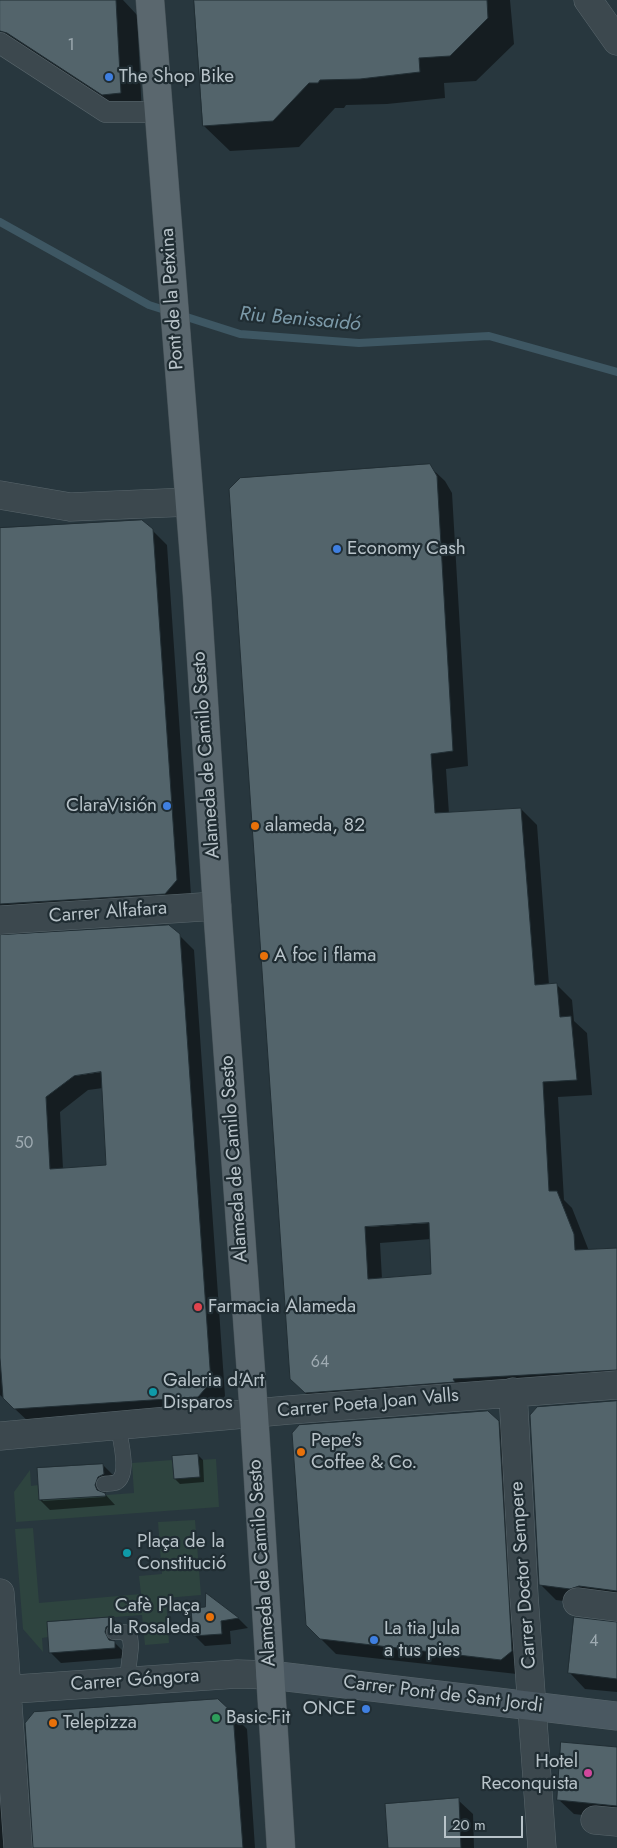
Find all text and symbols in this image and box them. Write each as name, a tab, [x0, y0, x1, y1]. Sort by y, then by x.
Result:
house number: 1	[67, 36, 75, 56]
place label: The Shop Bike	[119, 66, 234, 88]
marker: The Shop Bike	[103, 71, 115, 83]
street label: Pont de la Petxina	[157, 227, 189, 371]
water label: Riu Benissaidó	[238, 303, 362, 337]
place label: Economy Cash	[347, 538, 466, 560]
marker: Economy Cash	[331, 543, 343, 555]
street label: Alameda de Camilo Sesto	[188, 651, 226, 859]
place label: ClaraVisión	[66, 795, 157, 817]
marker: ClaraVisión	[161, 800, 173, 812]
place label: alameda, 82	[265, 815, 365, 837]
marker: alameda, 82	[249, 820, 261, 832]
street label: Carrer Alfafara	[48, 897, 168, 929]
place label: A foc i flama	[274, 945, 376, 967]
marker: A foc i flama	[258, 950, 270, 962]
street label: Alameda de Camilo Sesto	[216, 1055, 254, 1263]
house number: 50	[15, 1134, 33, 1154]
place label: Farmacia Alameda	[208, 1296, 356, 1318]
marker: Farmacia Alameda	[192, 1301, 204, 1313]
house number: 64	[311, 1353, 329, 1373]
place label: Galeria d'Art Disparos	[163, 1370, 264, 1414]
street label: Carrer Poeta Joan Valls	[276, 1385, 460, 1423]
marker: Galeria d'Art Disparos	[147, 1386, 159, 1398]
place label: Pepe's Coffee & Co.	[311, 1430, 417, 1474]
marker: Pepe's Coffee & Co.	[295, 1446, 307, 1458]
street label: Alameda de Camilo Sesto	[244, 1459, 282, 1667]
street label: Carrer Doctor Sempere	[506, 1480, 542, 1670]
place label: Plaça de la Constitució	[137, 1531, 226, 1575]
marker: Plaça de la Constitució	[121, 1547, 133, 1559]
place label: Cafè Plaça la Rosaleda	[109, 1595, 200, 1639]
marker: Cafè Plaça la Rosaleda	[204, 1611, 216, 1623]
place label: La tia Jula a tus pies	[384, 1618, 460, 1662]
house number: 4	[589, 1632, 599, 1652]
marker: La tia Jula a tus pies	[368, 1634, 380, 1646]
street label: Carrer Góngora	[70, 1665, 200, 1697]
street label: Carrer Pont de Sant Jordi	[342, 1671, 544, 1719]
place label: ONCE	[303, 1698, 356, 1720]
marker: ONCE	[360, 1703, 372, 1715]
place label: Basic-Fit	[226, 1707, 290, 1729]
place label: Telepizza	[63, 1712, 137, 1734]
marker: Basic-Fit	[210, 1712, 222, 1724]
marker: Telepizza	[47, 1717, 59, 1729]
place label: Hotel Reconquista	[481, 1751, 578, 1795]
marker: Hotel Reconquista	[582, 1767, 594, 1779]
scale bar	[447, 1806, 526, 1838]
text: 20 m	[452, 1814, 486, 1836]

